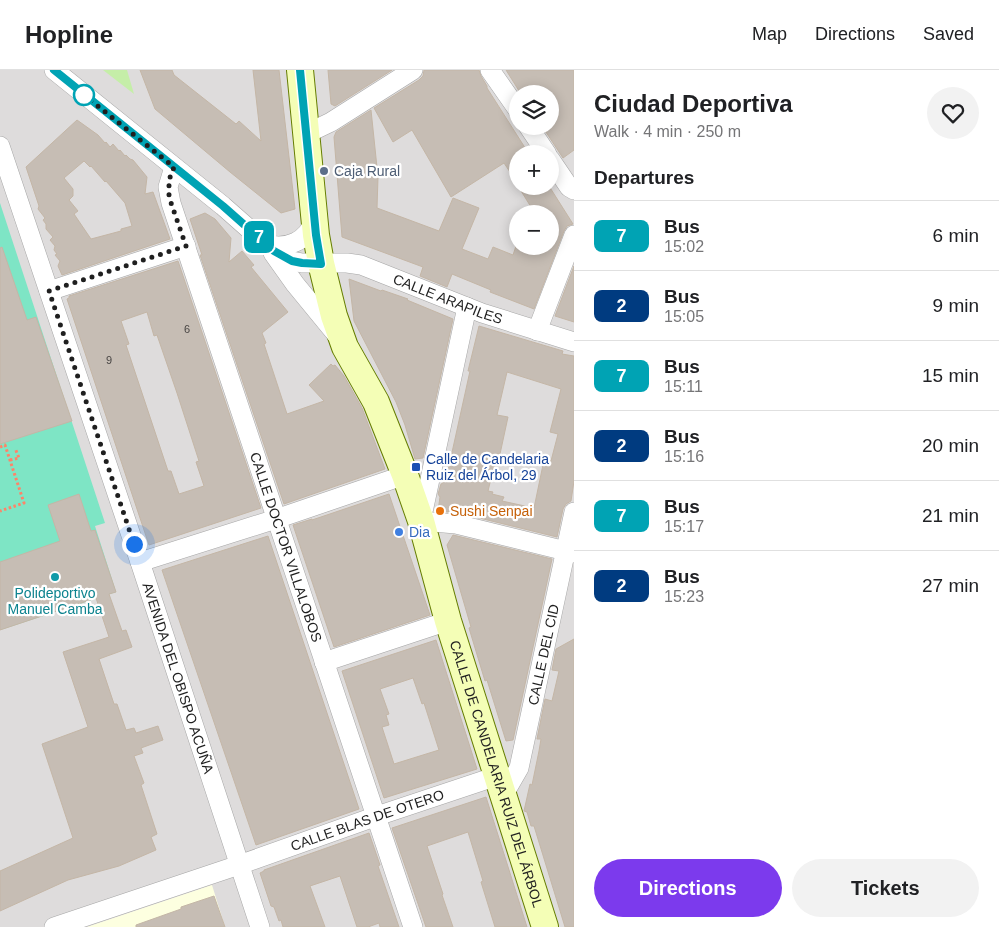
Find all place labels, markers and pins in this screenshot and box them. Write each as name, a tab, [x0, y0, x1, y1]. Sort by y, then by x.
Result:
unlabelled marker	[73, 84, 95, 106]
place label: Caja Rural	[334, 163, 400, 179]
marker: Caja Rural	[318, 165, 330, 177]
place label: Calle de Candelaria Ruiz del Árbol, 29	[426, 451, 549, 483]
marker: Calle de Candelaria Ruiz del Árbol, 29	[410, 461, 422, 473]
place label: Sushi Senpai	[450, 503, 533, 519]
marker: Sushi Senpai	[434, 505, 446, 517]
place label: Dia	[409, 524, 430, 540]
marker: Dia	[393, 526, 405, 538]
marker: Polideportivo Manuel Camba	[49, 571, 61, 583]
place label: Polideportivo Manuel Camba	[8, 585, 103, 617]

